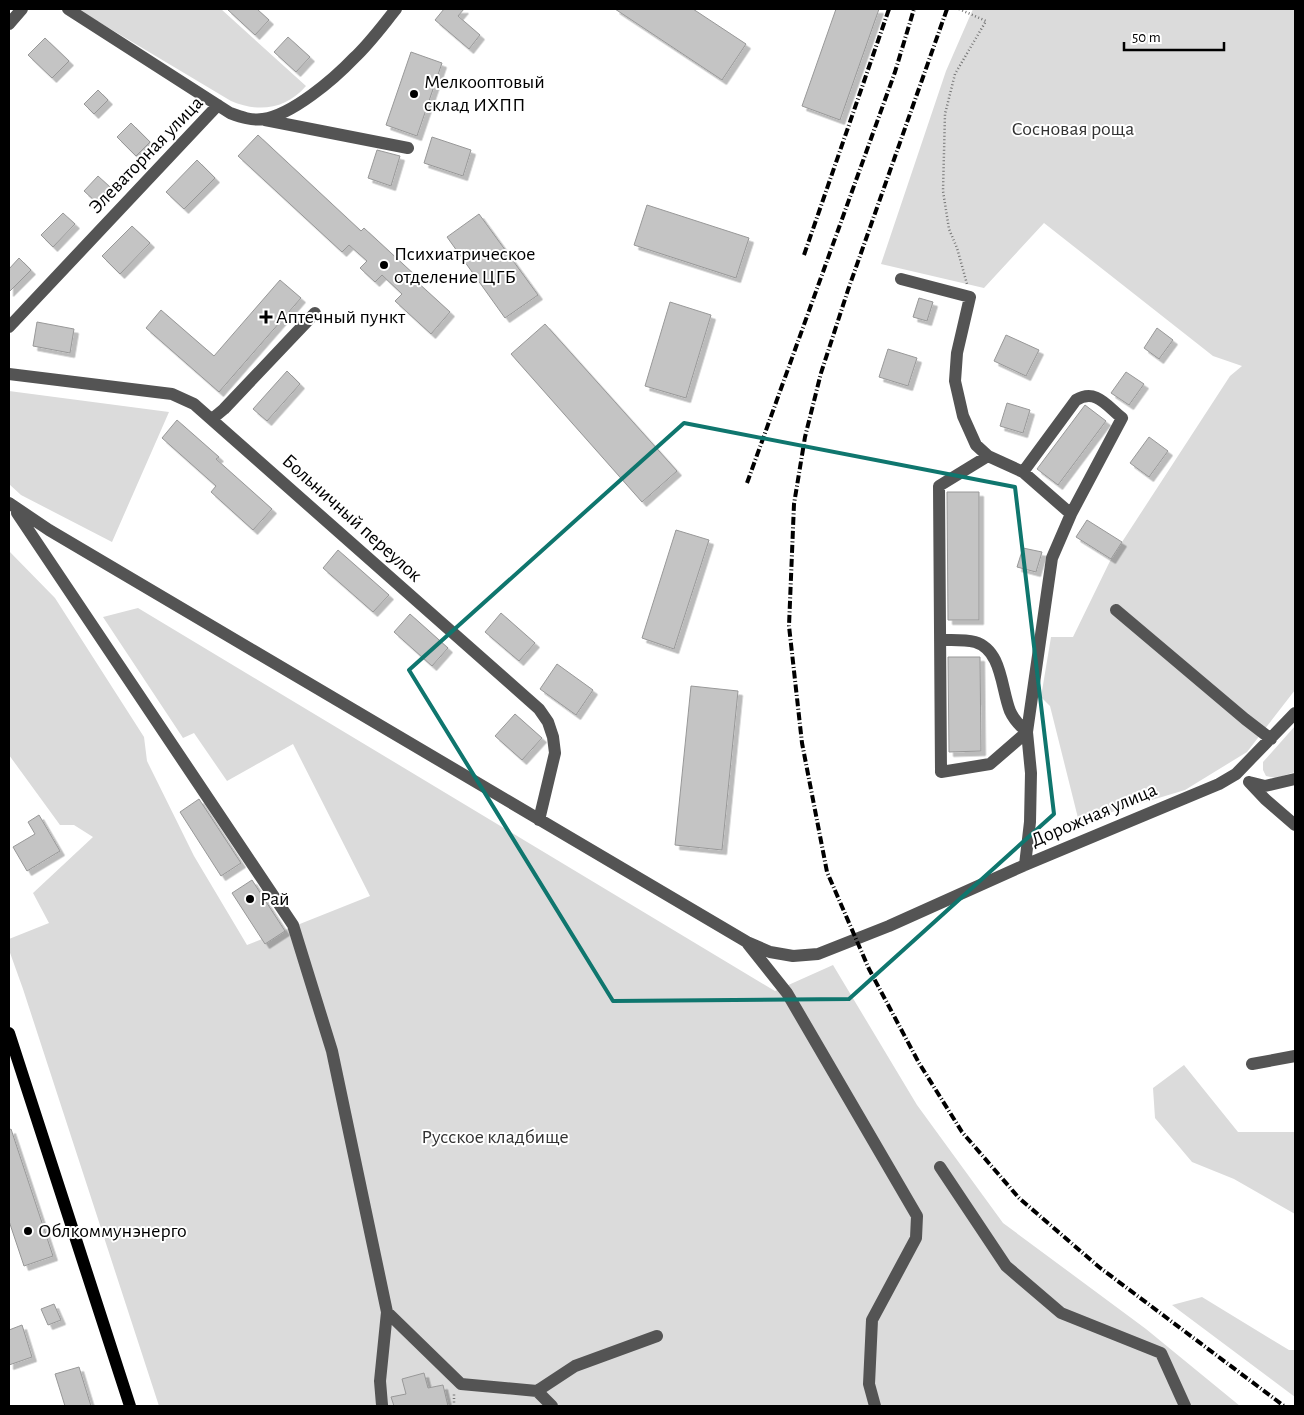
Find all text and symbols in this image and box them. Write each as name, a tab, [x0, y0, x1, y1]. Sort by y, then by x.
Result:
scale bar	[1124, 20, 1224, 52]
text: 50 m	[1132, 30, 1161, 45]
place label: Мелкооптовый склад ИХПП	[424, 72, 545, 115]
marker: Мелкооптовый склад ИХПП	[408, 88, 420, 100]
street label: Элеваторная улица	[85, 92, 207, 218]
park label: Сосновая роща	[1012, 119, 1134, 139]
place label: Психиатрическое отделение ЦГБ	[394, 244, 535, 287]
marker: Психиатрическое отделение ЦГБ	[378, 259, 390, 271]
place label: Аптечный пункт	[276, 307, 406, 327]
marker: Аптечный пункт	[260, 311, 272, 323]
street label: Больничный переулок	[278, 450, 426, 586]
street label: Дорожная улица	[1028, 779, 1160, 851]
place label: Рай	[260, 889, 290, 909]
marker: Рай	[244, 893, 256, 905]
park label: Русское кладбище	[421, 1127, 569, 1147]
place label: Облкоммунэнерго	[38, 1221, 187, 1241]
marker: Облкоммунэнерго	[22, 1225, 34, 1237]

